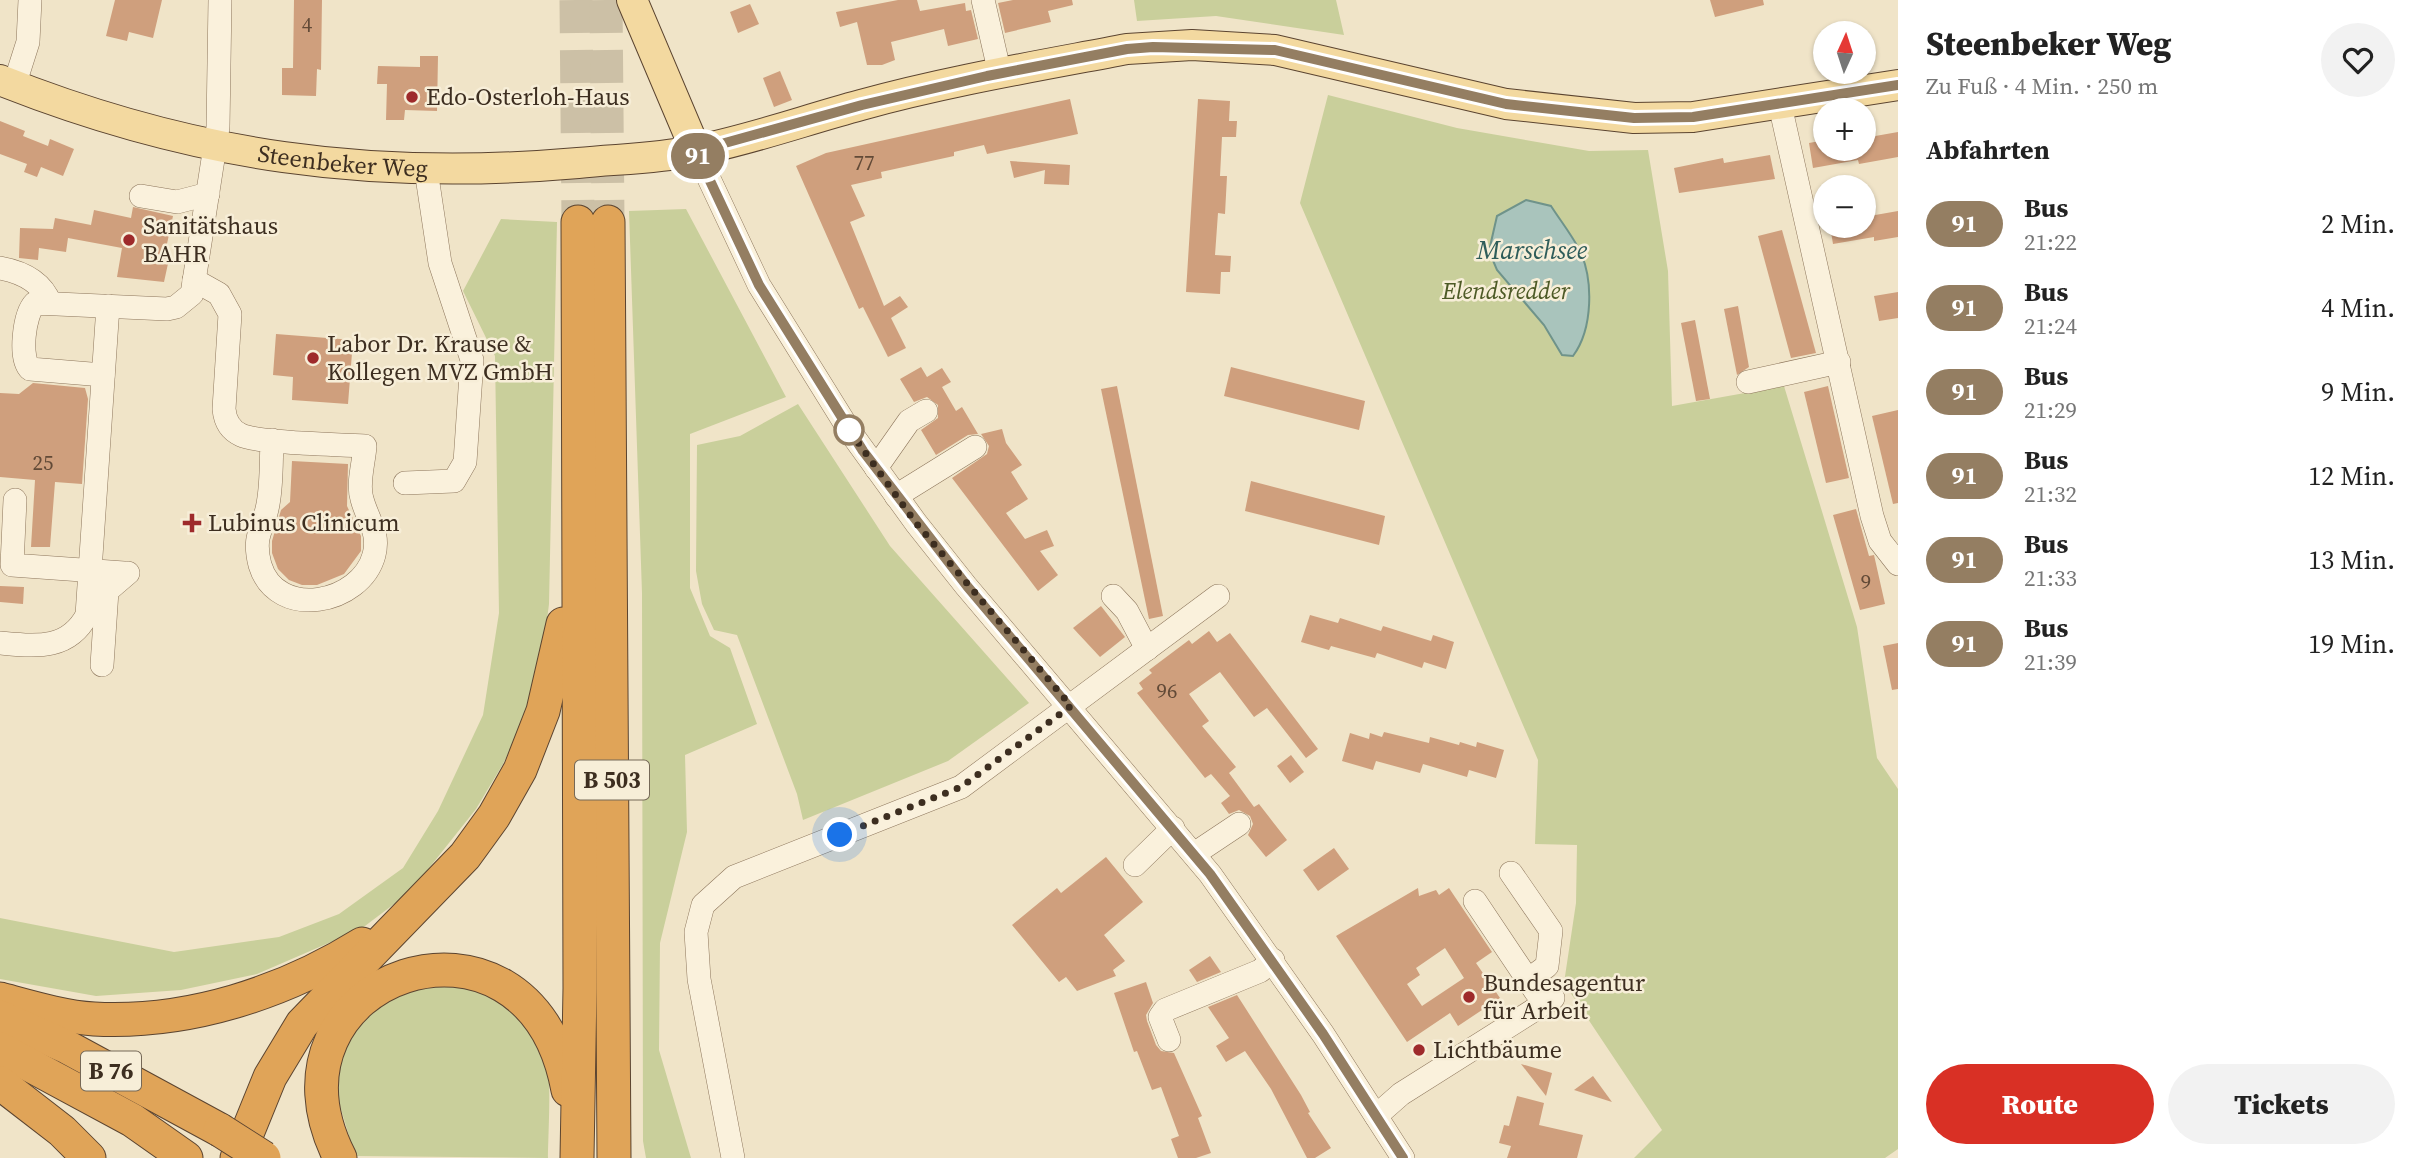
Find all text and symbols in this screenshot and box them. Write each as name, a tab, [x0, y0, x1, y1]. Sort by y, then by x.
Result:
house number: 4	[302, 10, 313, 39]
north arrow	[1813, 21, 1876, 84]
map controls	[1813, 21, 1876, 238]
text: Steenbeker Weg	[1926, 21, 2171, 66]
button: heart	[2321, 23, 2395, 97]
text: Zu Fuß · 4 Min. · 250 m	[1926, 70, 2158, 102]
place label: Edo-Osterloh-Haus	[426, 80, 630, 113]
marker: Edo-Osterloh-Haus	[404, 89, 420, 105]
button: +	[1813, 98, 1876, 161]
text: Abfahrten	[1926, 132, 2050, 168]
line badge: 91	[666, 133, 730, 179]
street label: Steenbeker Weg	[255, 136, 428, 184]
text: 91	[685, 139, 711, 172]
house number: 77	[854, 148, 875, 177]
button: −	[1813, 175, 1876, 238]
text: Bus	[2024, 190, 2068, 226]
text: 2 Min.	[2321, 206, 2395, 242]
text: 91	[1951, 207, 1978, 240]
place label: Sanitätshaus BAHR	[143, 209, 278, 270]
text: 21:22	[2024, 226, 2077, 258]
marker: Sanitätshaus BAHR	[121, 232, 137, 248]
water label: Marschsee	[1476, 232, 1588, 268]
park label: Elendsredder	[1441, 274, 1571, 307]
text: Bus	[2024, 274, 2068, 310]
text: 4 Min.	[2321, 290, 2395, 326]
text: 91	[1951, 291, 1978, 324]
text: 21:24	[2024, 310, 2077, 342]
place label: Labor Dr. Krause & Kollegen MVZ GmbH	[327, 327, 553, 388]
marker: Labor Dr. Krause & Kollegen MVZ GmbH	[305, 350, 321, 366]
text: Bus	[2024, 358, 2068, 394]
text: 9 Min.	[2321, 374, 2395, 410]
text: 91	[1951, 375, 1978, 408]
text: 21:29	[2024, 394, 2077, 426]
unlabelled marker	[834, 415, 864, 445]
text: Bus	[2024, 442, 2068, 478]
house number: 25	[33, 448, 54, 477]
text: 12 Min.	[2308, 458, 2395, 494]
text: 91	[1951, 459, 1978, 492]
text: 21:32	[2024, 478, 2077, 510]
place label: Lubinus Clinicum	[208, 506, 400, 539]
marker: Lubinus Clinicum	[182, 513, 202, 533]
text: Bus	[2024, 526, 2068, 562]
text: 13 Min.	[2308, 542, 2395, 578]
text: 91	[1951, 543, 1978, 576]
text: 21:33	[2024, 562, 2077, 594]
house number: 9	[1861, 567, 1871, 596]
text: Bus	[2024, 610, 2068, 646]
text: 19 Min.	[2308, 626, 2395, 662]
text: 91	[1951, 627, 1978, 660]
text: 21:39	[2024, 646, 2077, 678]
house number: 96	[1157, 676, 1178, 705]
road number: B 503	[575, 760, 649, 800]
your location	[822, 817, 857, 852]
place label: Bundesagentur für Arbeit	[1483, 966, 1645, 1027]
marker: Bundesagentur für Arbeit	[1461, 989, 1477, 1005]
place label: Lichtbäume	[1433, 1033, 1562, 1066]
marker: Lichtbäume	[1411, 1042, 1427, 1058]
road number: B 76	[81, 1052, 141, 1090]
button: Route	[1926, 1064, 2154, 1144]
button: Tickets	[2168, 1064, 2395, 1144]

